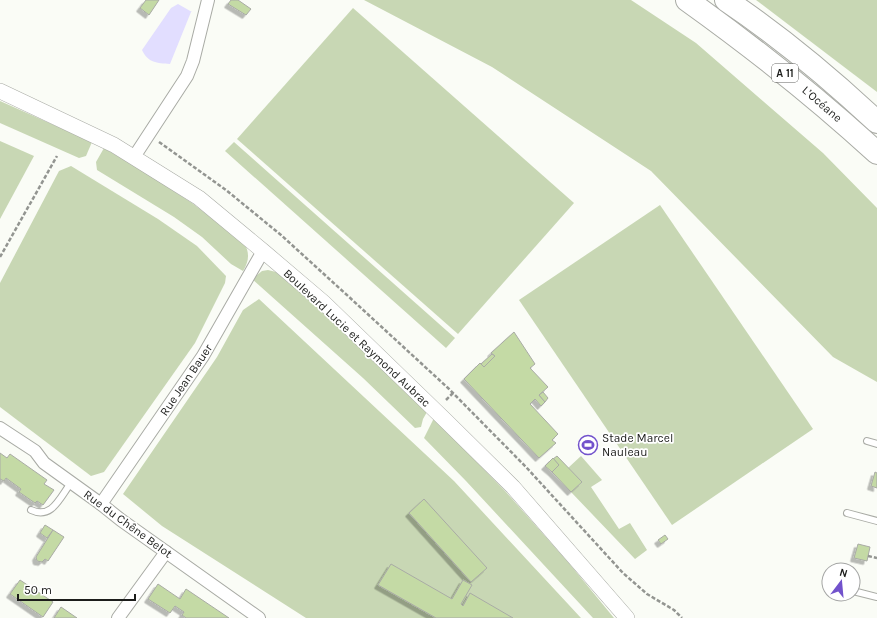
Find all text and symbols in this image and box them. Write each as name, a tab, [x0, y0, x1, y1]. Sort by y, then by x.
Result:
road number: A 11	[772, 64, 798, 82]
street label: L’Océane	[799, 83, 845, 125]
street label: Boulevard Lucie et Raymond Aubrac	[281, 266, 433, 410]
street label: Rue Jean Bauer	[157, 341, 215, 418]
place label: Stade Marcel Nauleau	[602, 431, 673, 459]
sports icon: Stade Marcel Nauleau	[577, 434, 599, 456]
street label: Rue du Chêne Belot	[81, 487, 175, 561]
north arrow	[821, 562, 861, 602]
text: N	[838, 566, 849, 580]
scale bar	[18, 576, 135, 602]
text: 50 m	[24, 583, 52, 597]

